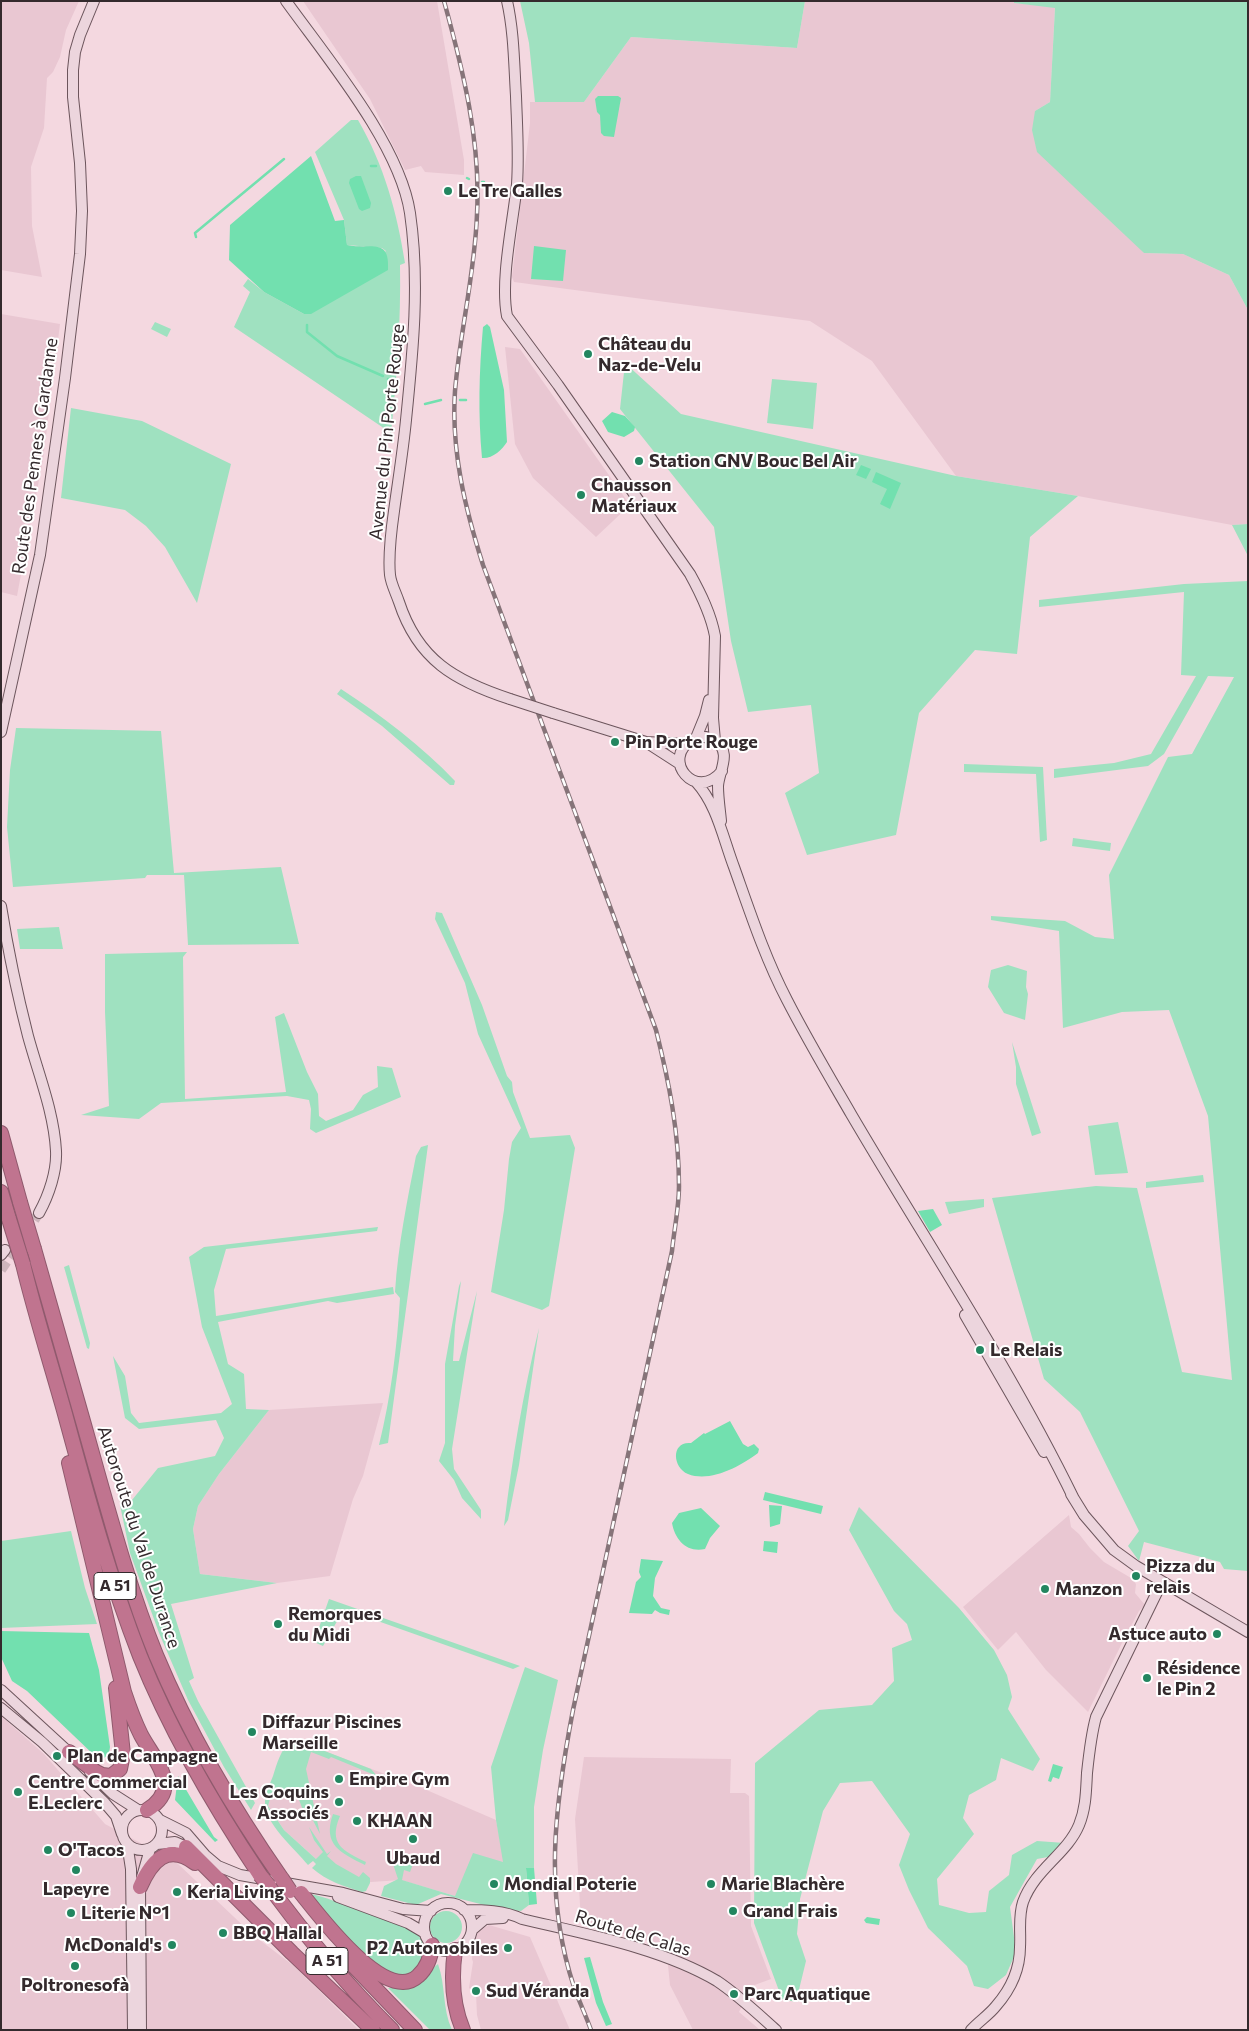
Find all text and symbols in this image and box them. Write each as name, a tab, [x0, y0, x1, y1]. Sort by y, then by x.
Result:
place label: Le Tre Galles	[458, 180, 562, 202]
marker: Le Tre Galles	[442, 185, 454, 197]
street label: Avenue du Pin Porte Rouge	[365, 323, 409, 541]
place label: Château du Naz-de-Velu	[598, 333, 701, 376]
street label: Route des Pennes à Gardanne	[8, 336, 62, 576]
marker: Château du Naz-de-Velu	[582, 348, 594, 360]
place label: Station GNV Bouc Bel Air	[649, 450, 857, 472]
marker: Station GNV Bouc Bel Air	[633, 455, 645, 467]
place label: Chausson Matériaux	[591, 474, 677, 516]
marker: Chausson Matériaux	[575, 489, 587, 501]
place label: Pin Porte Rouge	[625, 731, 758, 753]
marker: Pin Porte Rouge	[609, 736, 621, 748]
place label: Le Relais	[990, 1339, 1062, 1361]
marker: Le Relais	[974, 1344, 986, 1356]
street label: Autoroute du Val de Durance	[93, 1423, 185, 1651]
place label: Pizza du relais	[1146, 1555, 1215, 1598]
marker: Pizza du relais	[1130, 1570, 1142, 1582]
road number: A 51	[94, 1572, 136, 1600]
place label: Manzon	[1055, 1578, 1122, 1600]
marker: Manzon	[1039, 1583, 1051, 1595]
place label: Remorques du Midi	[288, 1603, 382, 1646]
marker: Remorques du Midi	[272, 1618, 284, 1630]
place label: Astuce auto	[1108, 1623, 1207, 1645]
marker: Astuce auto	[1211, 1628, 1223, 1640]
place label: Résidence le Pin 2	[1157, 1657, 1240, 1700]
marker: Résidence le Pin 2	[1141, 1672, 1153, 1684]
place label: Diffazur Piscines Marseille	[262, 1711, 401, 1754]
marker: Diffazur Piscines Marseille	[246, 1726, 258, 1738]
place label: Plan de Campagne	[67, 1745, 218, 1767]
marker: Plan de Campagne	[51, 1750, 63, 1762]
place label: Empire Gym	[349, 1768, 449, 1790]
place label: Centre Commercial E.Leclerc	[28, 1771, 187, 1814]
marker: Empire Gym	[333, 1773, 345, 1785]
place label: Les Coquins Associés	[230, 1781, 329, 1824]
marker: Centre Commercial E.Leclerc	[12, 1786, 24, 1798]
marker: Les Coquins Associés	[333, 1796, 345, 1808]
place label: KHAAN	[367, 1810, 432, 1832]
marker: KHAAN	[351, 1815, 363, 1827]
marker: Ubaud	[407, 1833, 419, 1845]
place label: O'Tacos	[58, 1839, 124, 1861]
marker: O'Tacos	[42, 1844, 54, 1856]
place label: Ubaud	[386, 1847, 440, 1869]
marker: Lapeyre	[70, 1864, 82, 1876]
place label: Mondial Poterie	[504, 1873, 637, 1895]
place label: Marie Blachère	[721, 1873, 845, 1895]
place label: Lapeyre	[43, 1878, 109, 1900]
marker: Mondial Poterie	[488, 1878, 500, 1890]
marker: Marie Blachère	[705, 1878, 717, 1890]
place label: Keria Living	[187, 1881, 284, 1903]
marker: Keria Living	[171, 1886, 183, 1898]
place label: Grand Frais	[743, 1900, 838, 1922]
place label: Literie N°1	[81, 1902, 170, 1924]
street label: Route de Calas	[573, 1905, 693, 1961]
marker: Grand Frais	[727, 1905, 739, 1917]
marker: Literie N°1	[65, 1907, 77, 1919]
place label: BBQ Hallal	[233, 1922, 322, 1944]
marker: BBQ Hallal	[217, 1927, 229, 1939]
place label: McDonald's	[64, 1934, 162, 1956]
place label: P2 Automobiles	[366, 1937, 498, 1959]
marker: McDonald's	[166, 1939, 178, 1951]
marker: P2 Automobiles	[502, 1942, 514, 1954]
road number: A 51	[306, 1948, 348, 1974]
marker: Poltronesofà	[69, 1960, 81, 1972]
place label: Poltronesofà	[21, 1974, 129, 1996]
place label: Sud Véranda	[486, 1980, 589, 2002]
place label: Parc Aquatique	[744, 1983, 870, 2005]
marker: Sud Véranda	[470, 1985, 482, 1997]
marker: Parc Aquatique	[728, 1988, 740, 2000]

